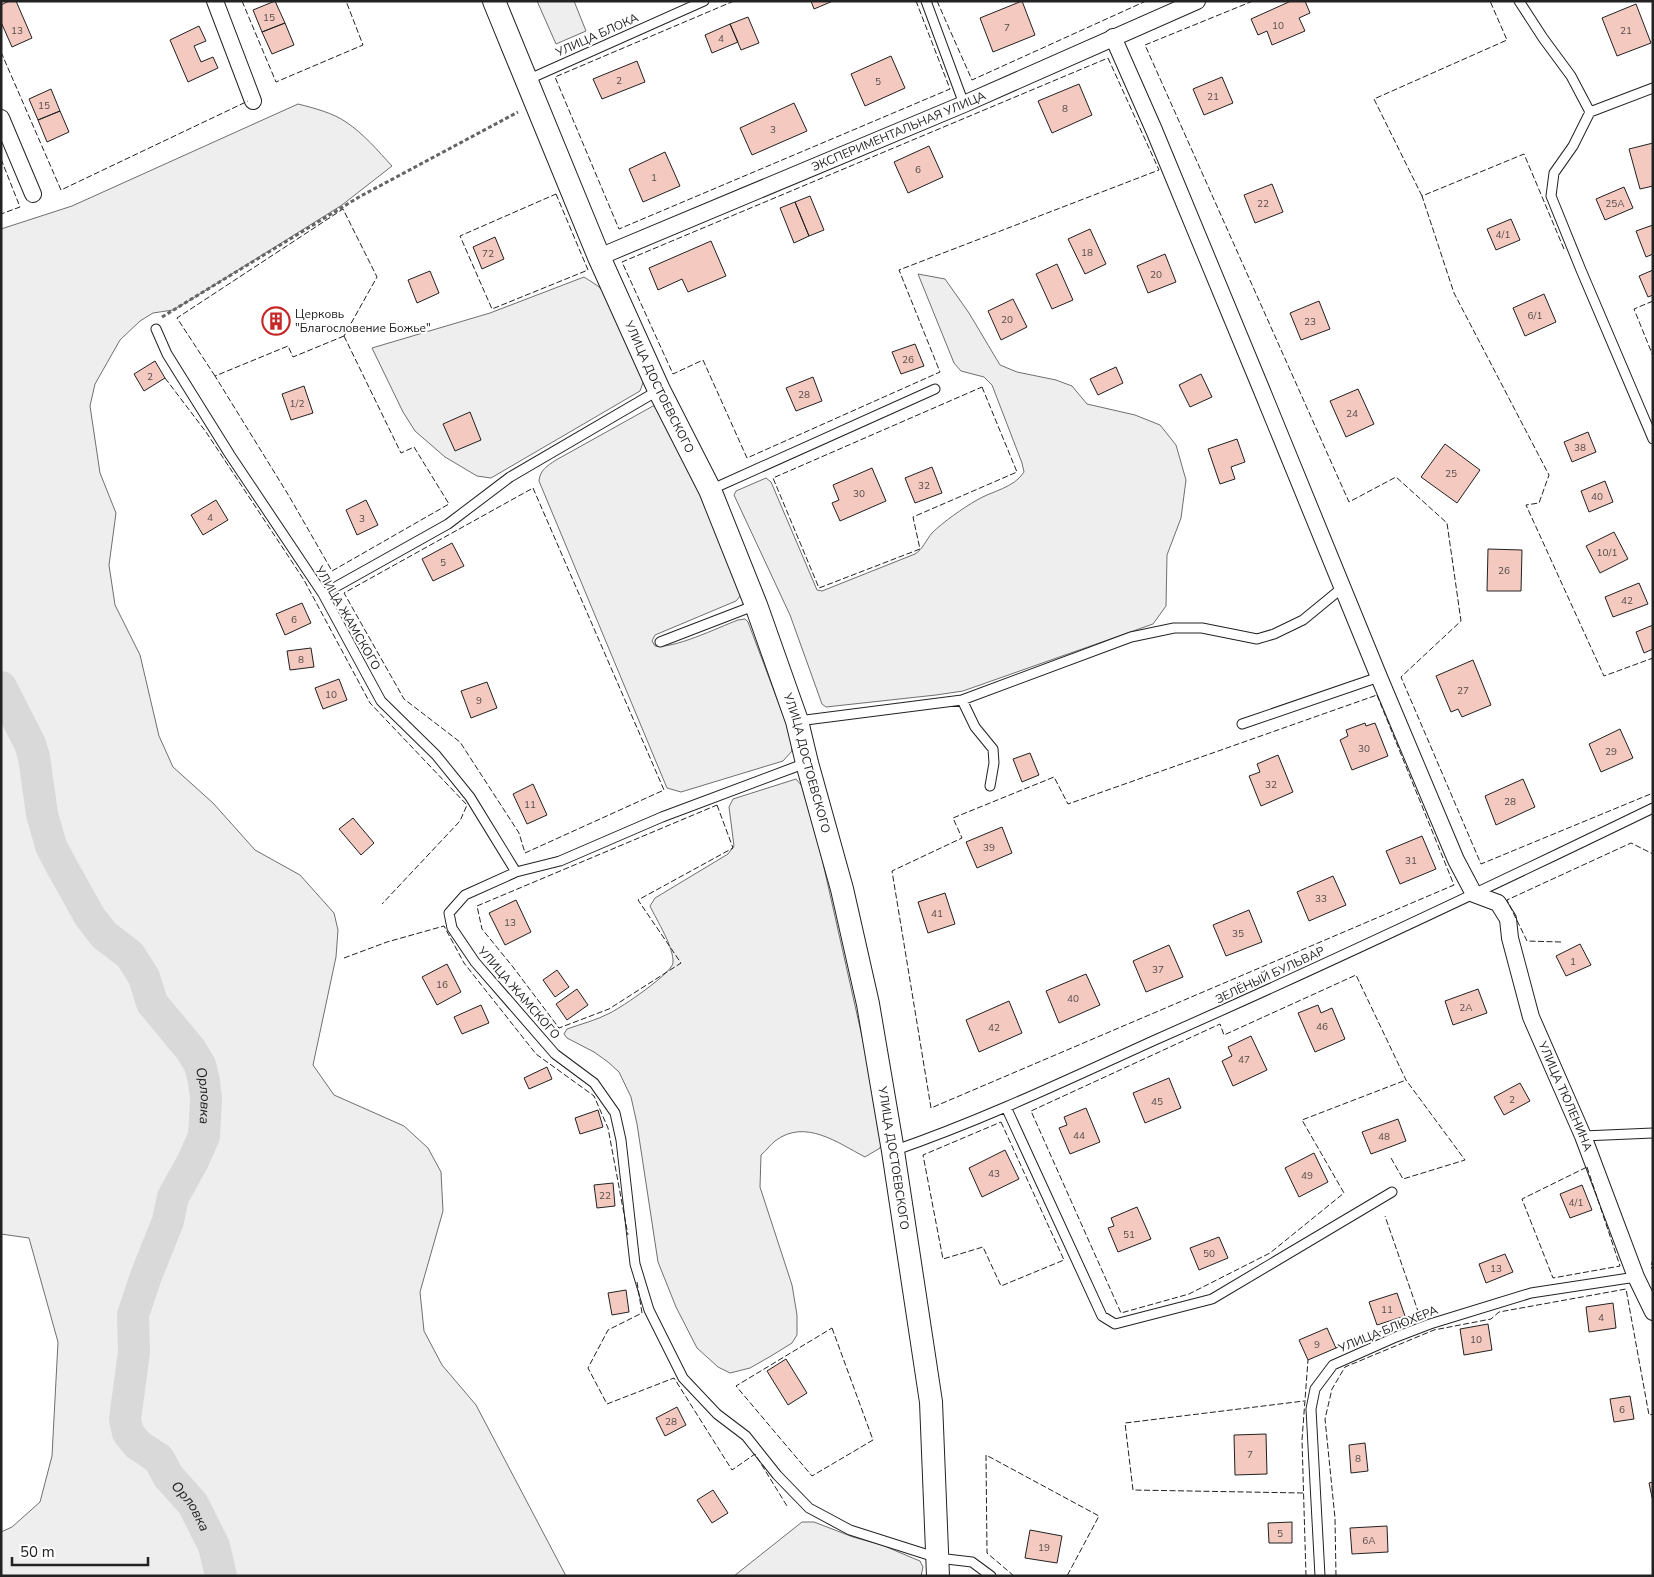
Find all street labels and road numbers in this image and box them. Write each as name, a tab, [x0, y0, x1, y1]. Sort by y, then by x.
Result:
street label: УЛИЦА БЛОКА	[552, 9, 641, 61]
street label: ЭКСПЕРИМЕНТАЛЬНАЯ УЛИЦА	[809, 87, 988, 175]
street label: УЛИЦА ДОСТОЕВСКОГО	[620, 317, 698, 456]
street label: УЛИЦА ЖАМСКОГО	[311, 562, 384, 673]
street label: УЛИЦА ДОСТОЕВСКОГО	[779, 690, 834, 835]
street label: УЛИЦА ЖАМСКОГО	[474, 943, 564, 1043]
street label: ЗЕЛЁНЫЙ БУЛЬВАР	[1213, 943, 1328, 1007]
street label: УЛИЦА ТЮЛЕНИНА	[1534, 1038, 1596, 1154]
street label: УЛИЦА ДОСТОЕВСКОГО	[874, 1084, 913, 1231]
street label: УЛИЦА БЛЮХЕРА	[1335, 1302, 1440, 1357]

